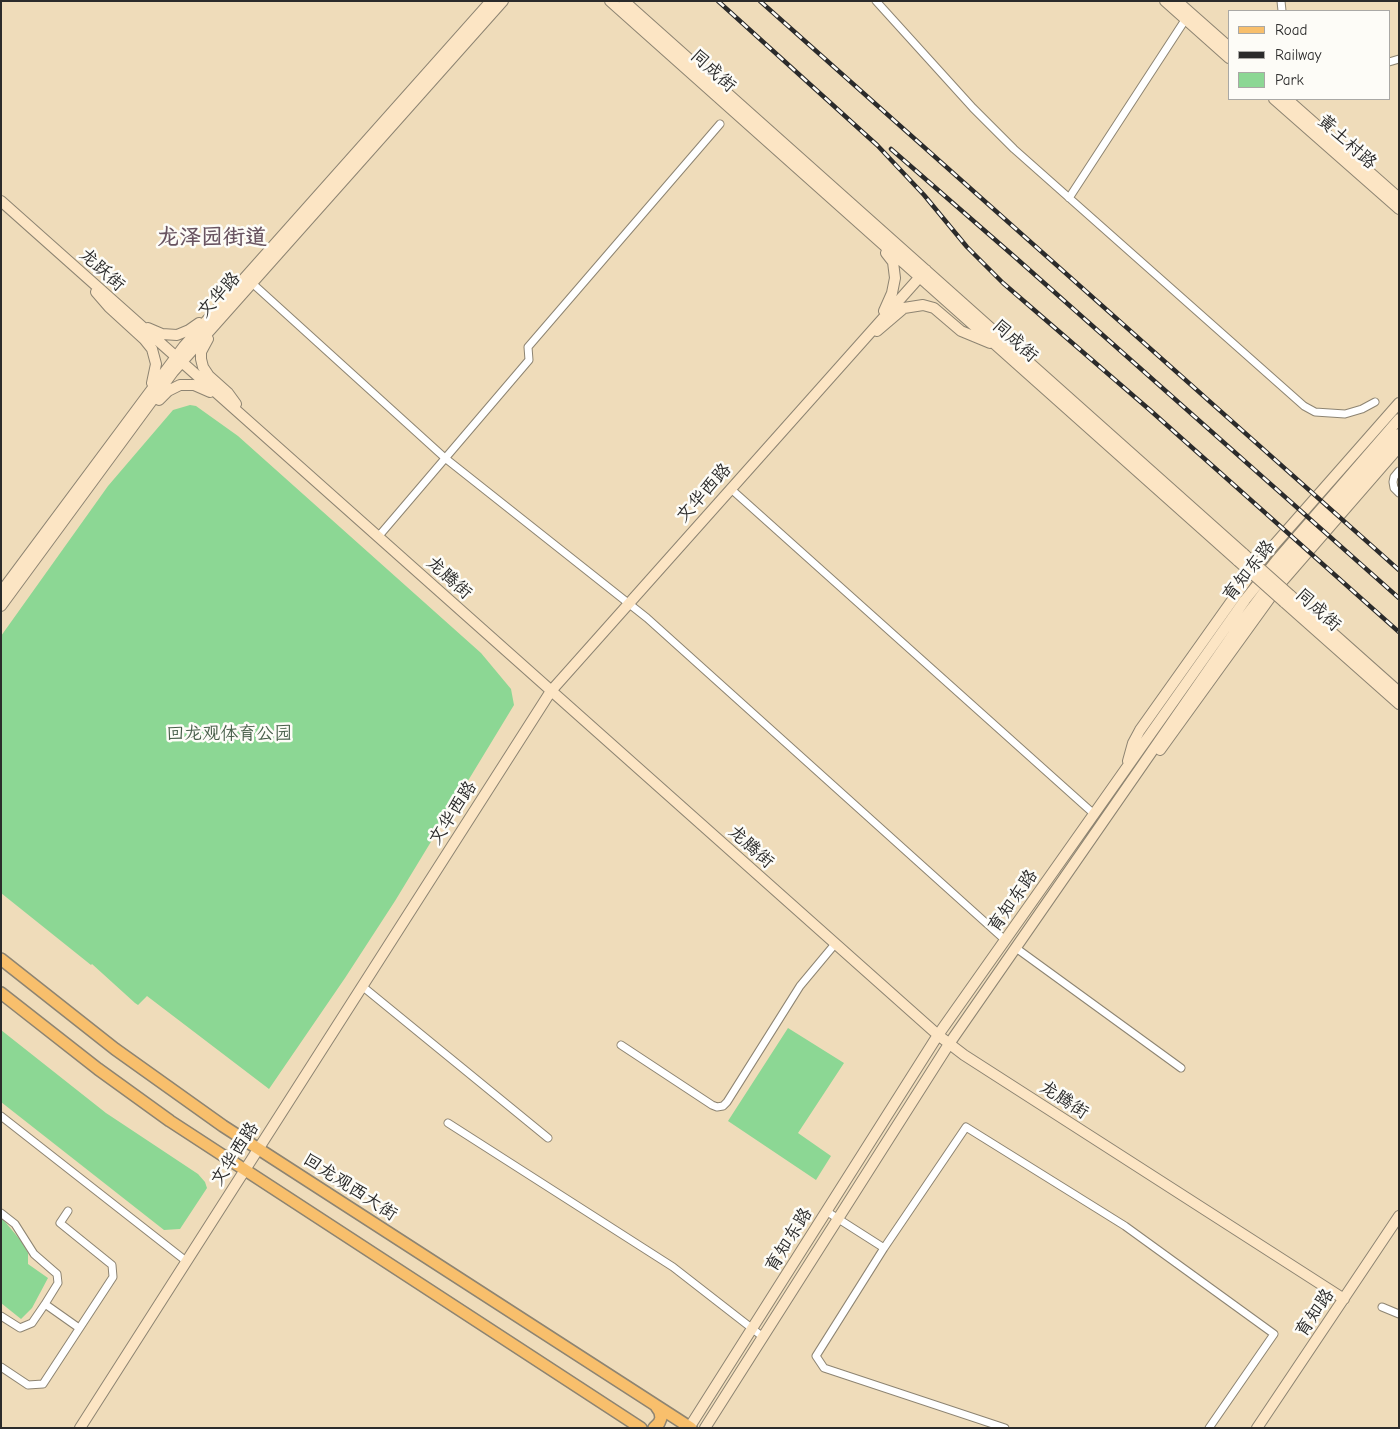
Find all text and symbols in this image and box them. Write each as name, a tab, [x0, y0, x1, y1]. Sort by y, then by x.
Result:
legend	[1228, 10, 1390, 100]
text: Road	[1275, 21, 1307, 39]
street label: 同成街	[686, 45, 740, 97]
text: Railway	[1275, 46, 1321, 64]
text: Park	[1275, 71, 1304, 89]
street label: 黄土村路	[1313, 110, 1381, 174]
district label: 龙泽园街道	[157, 225, 267, 251]
street label: 龙跃街	[75, 244, 129, 296]
street label: 文华路	[193, 268, 245, 322]
street label: 同成街	[988, 315, 1042, 367]
street label: 文华西路	[672, 459, 736, 527]
street label: 育知东路	[1218, 536, 1280, 606]
street label: 龙腾街	[422, 552, 476, 604]
street label: 同成街	[1291, 584, 1345, 636]
park label: 回龙观体育公园	[166, 723, 292, 745]
street label: 文华西路	[424, 777, 482, 849]
street label: 龙腾街	[724, 821, 778, 873]
street label: 育知东路	[984, 865, 1042, 937]
street label: 龙腾街	[1035, 1076, 1093, 1124]
street label: 文华西路	[206, 1118, 264, 1190]
street label: 回龙观西大街	[299, 1149, 401, 1225]
street label: 育知东路	[761, 1204, 817, 1276]
street label: 育知路	[1291, 1285, 1339, 1341]

